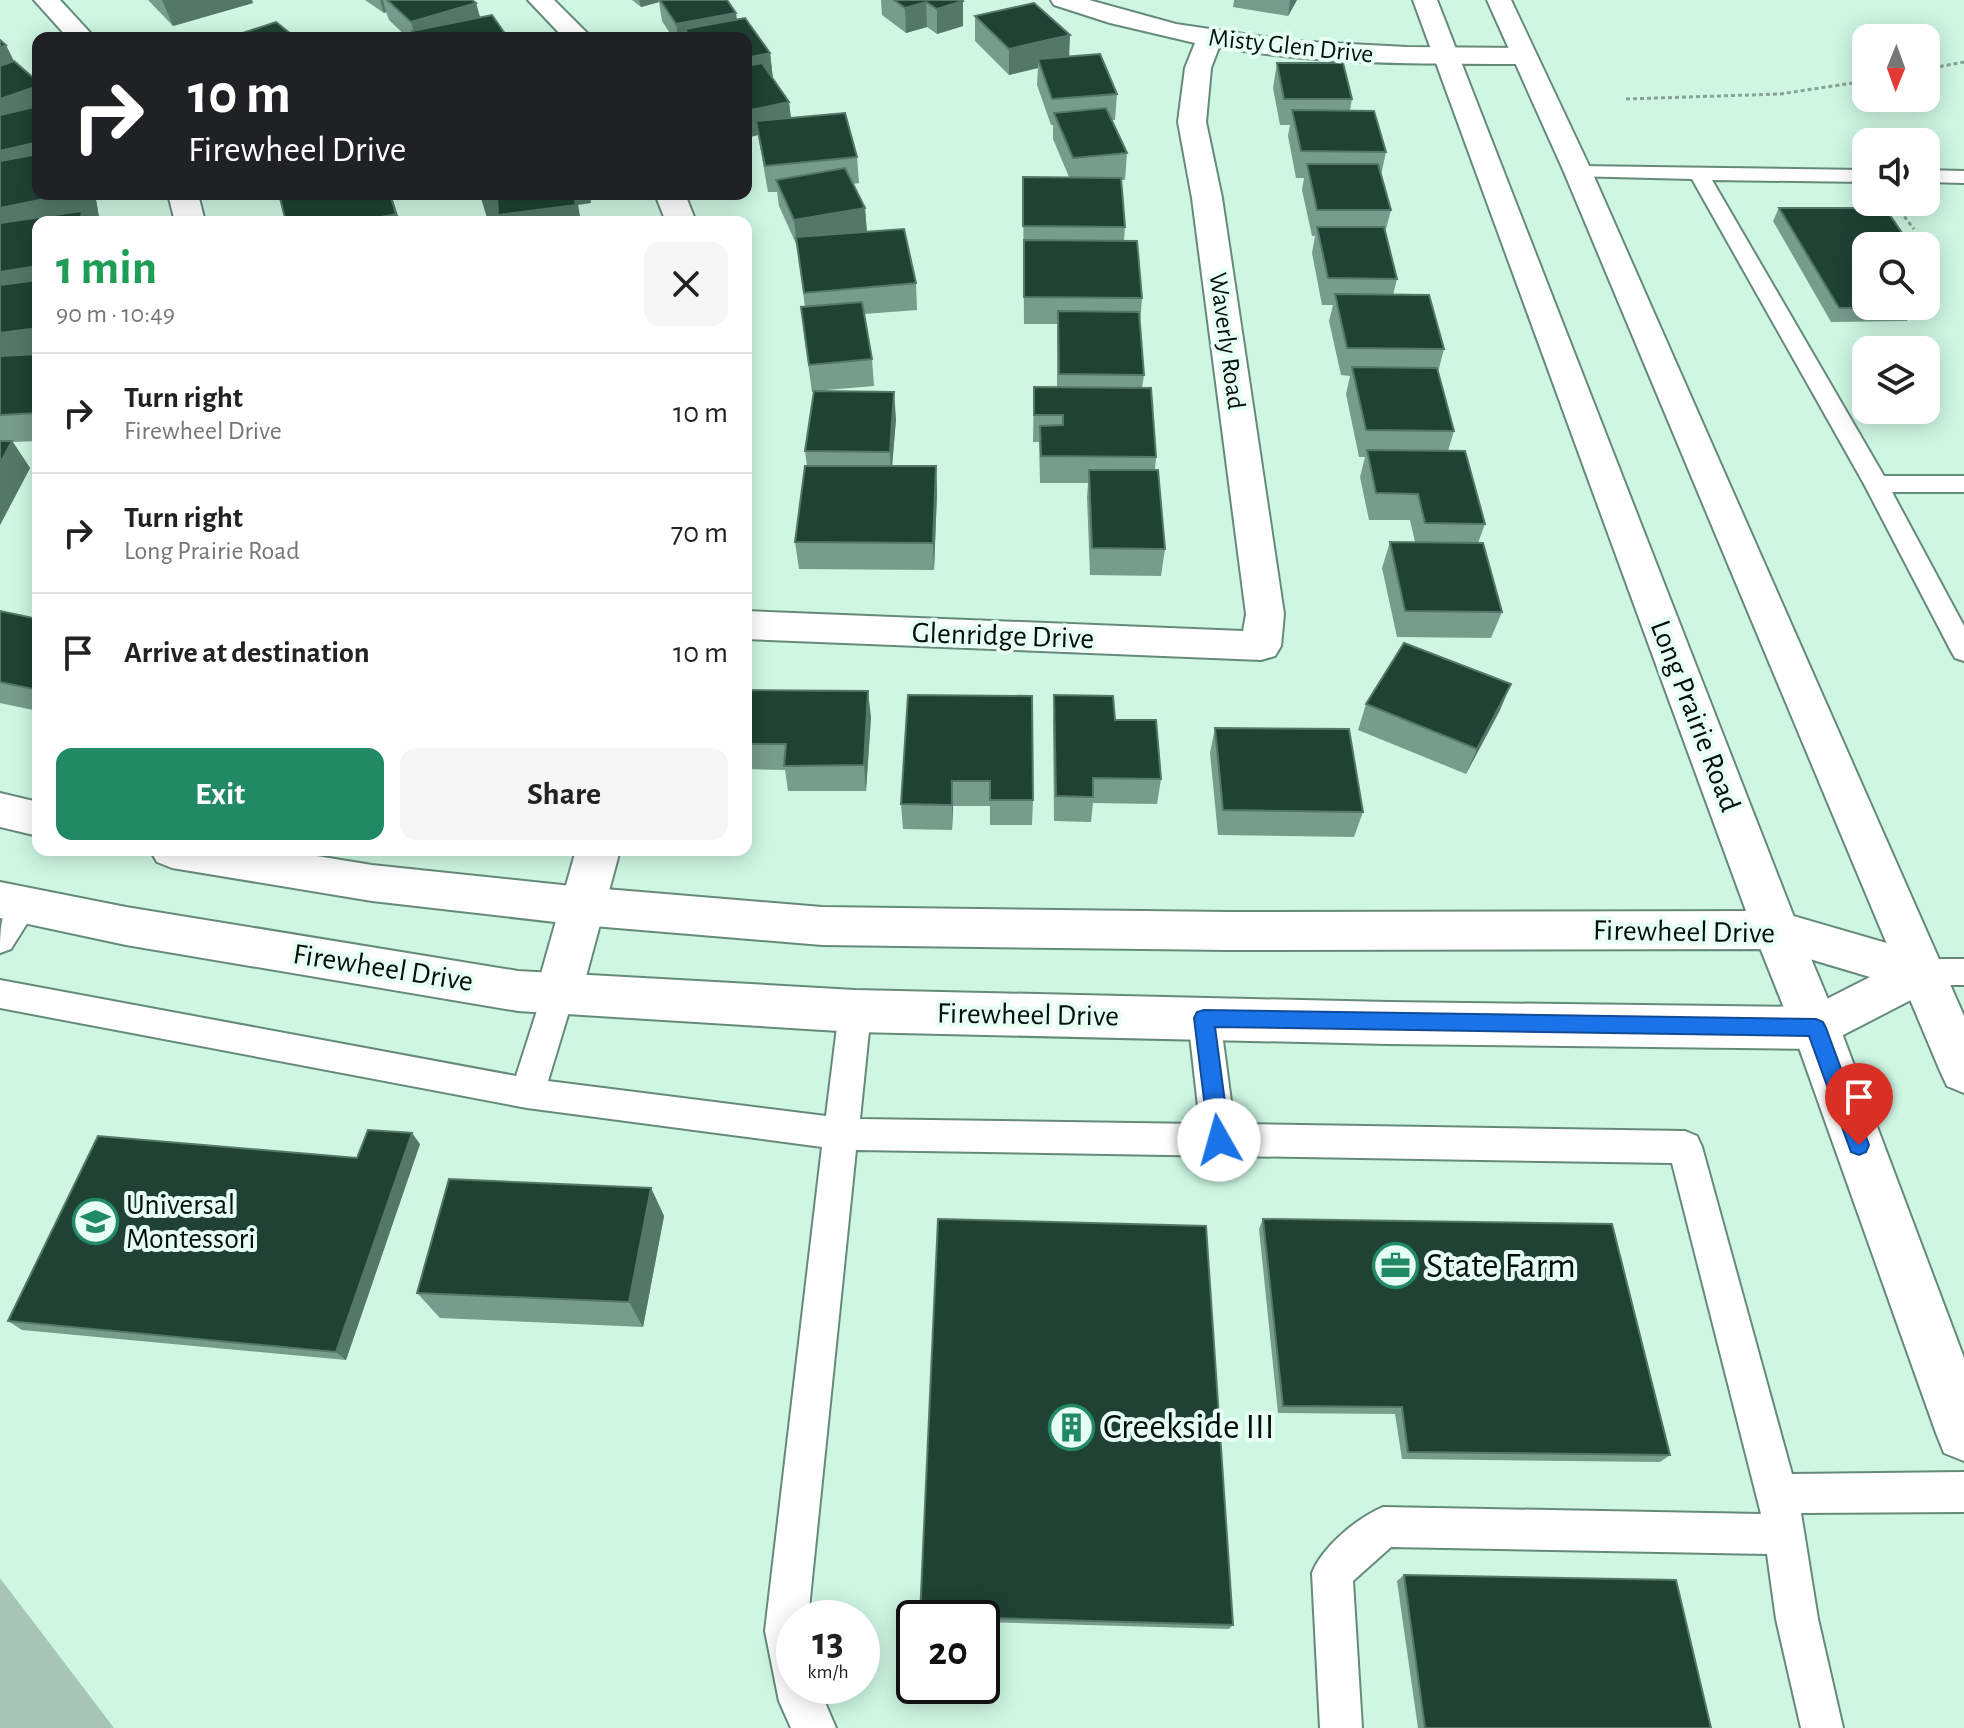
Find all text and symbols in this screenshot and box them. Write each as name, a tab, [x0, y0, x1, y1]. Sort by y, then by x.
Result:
street label: Misty Glen Drive	[1207, 24, 1375, 68]
north arrow	[1852, 24, 1940, 112]
map controls	[1852, 24, 1940, 424]
icon: right	[56, 64, 160, 168]
text: 10 m	[188, 67, 291, 123]
button: sound	[1852, 128, 1940, 216]
text: Firewheel Drive	[188, 132, 406, 168]
button: search	[1852, 232, 1940, 320]
button: close	[644, 242, 728, 326]
text: 1 min	[56, 245, 157, 293]
street label: Waverly Road	[1205, 271, 1249, 411]
text: 90 m · 10:49	[56, 301, 175, 327]
button: layers	[1852, 336, 1940, 424]
text: Turn right	[124, 383, 243, 413]
icon: right	[56, 391, 100, 435]
text: 10 m	[673, 398, 728, 428]
text: Firewheel Drive	[124, 418, 282, 444]
text: Turn right	[124, 503, 243, 533]
icon: right	[56, 511, 100, 555]
text: 70 m	[671, 518, 728, 548]
text: Long Prairie Road	[124, 538, 300, 564]
street label: Long Prairie Road	[1645, 616, 1745, 816]
street label: Glenridge Drive	[911, 618, 1095, 654]
icon: arrive	[56, 631, 100, 675]
text: Arrive at destination	[124, 638, 370, 668]
text: 10 m	[673, 638, 728, 668]
button: Exit	[56, 748, 384, 840]
button: Share	[400, 748, 728, 840]
street label: Firewheel Drive	[1593, 915, 1775, 949]
street label: Firewheel Drive	[291, 939, 475, 997]
street label: Firewheel Drive	[937, 998, 1119, 1032]
pin	[1825, 1063, 1893, 1145]
icon: arrive	[1837, 1075, 1881, 1119]
position arrow	[1177, 1098, 1261, 1182]
place label: Universal Montessori	[126, 1190, 256, 1254]
school or university icon: Universal Montessori	[71, 1198, 119, 1246]
office icon: State Farm	[1371, 1242, 1419, 1290]
place label: State Farm	[1426, 1248, 1576, 1284]
building icon: Creekside III	[1048, 1403, 1096, 1451]
place label: Creekside III	[1103, 1409, 1274, 1445]
speed limit sign: 20	[896, 1600, 1000, 1704]
text: 13	[812, 1622, 844, 1662]
text: km/h	[807, 1662, 849, 1682]

